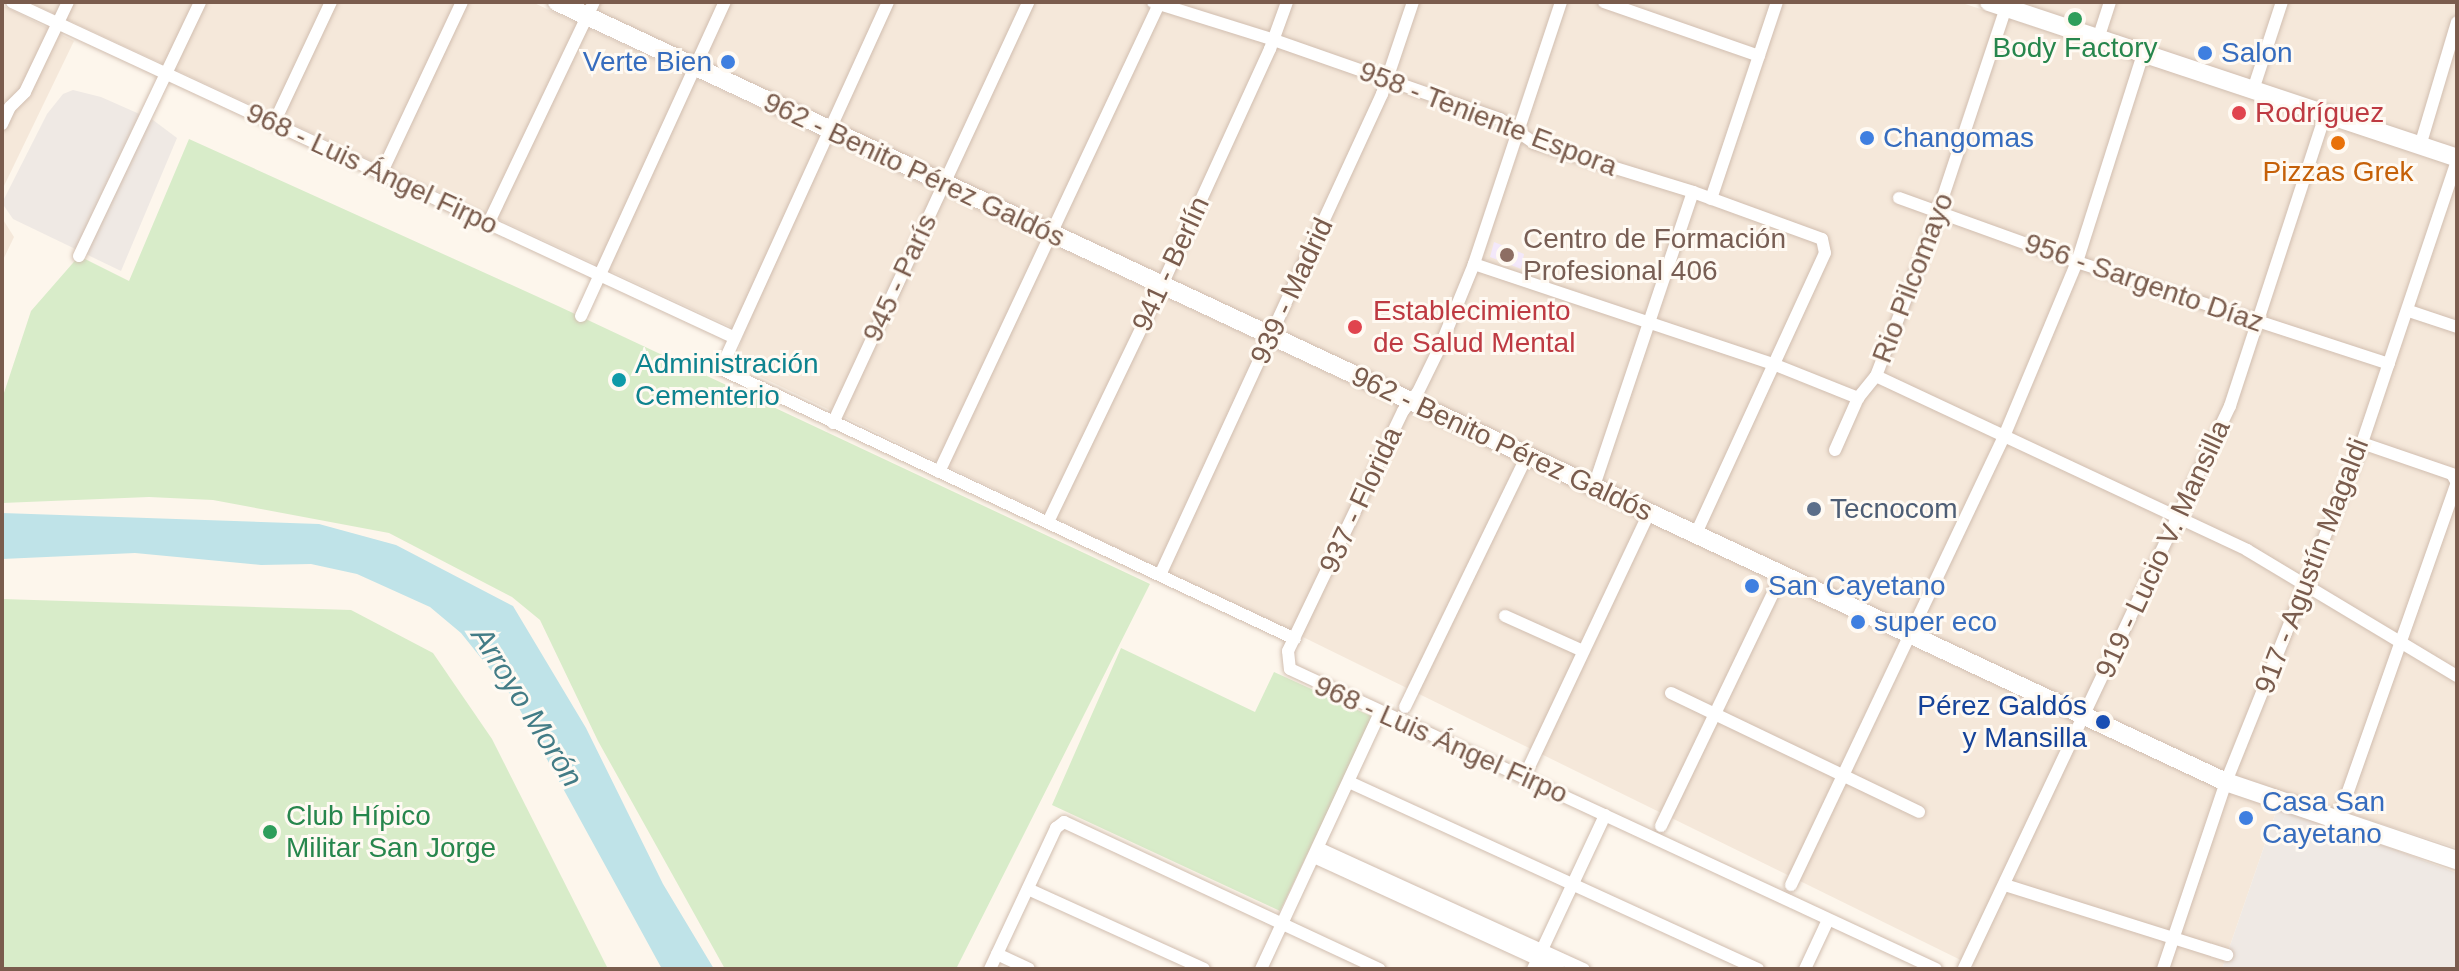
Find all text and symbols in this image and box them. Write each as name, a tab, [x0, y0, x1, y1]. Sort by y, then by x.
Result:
marker: Body Factory	[2066, 10, 2084, 28]
place label: Body Factory	[1993, 31, 2157, 65]
place label: Salon	[2221, 36, 2293, 70]
marker: Salon	[2196, 44, 2214, 62]
place label: Verte Bien	[583, 45, 712, 79]
marker: Verte Bien	[719, 53, 737, 71]
street label: 958 - Teniente Espora	[1354, 54, 1622, 184]
street label: 962 - Benito Pérez Galdós	[758, 85, 1070, 255]
street label: 968 - Luis Ángel Firpo	[241, 96, 503, 242]
place label: Rodríguez	[2255, 96, 2384, 130]
marker: Rodríguez	[2230, 104, 2248, 122]
place label: Changomas	[1883, 121, 2034, 155]
marker: Changomas	[1858, 129, 1876, 147]
marker: Pizzas Grek	[2329, 134, 2347, 152]
place label: Pizzas Grek	[2263, 155, 2413, 189]
street label: Rio Pilcomayo	[1865, 188, 1961, 368]
street label: 941 - Berlín	[1125, 191, 1217, 337]
street label: 945 - París	[856, 209, 944, 347]
street label: 939 - Madrid	[1244, 213, 1340, 369]
place label: Centro de Formación Profesional 406	[1523, 222, 1786, 288]
street label: 956 - Sargento Díaz	[2020, 226, 2268, 340]
marker: Centro de Formación Profesional 406	[1498, 246, 1516, 264]
place label: Establecimiento de Salud Mental	[1373, 294, 1575, 360]
marker: Establecimiento de Salud Mental	[1344, 316, 1366, 338]
place label: Administración Cementerio	[635, 347, 819, 413]
street label: 962 - Benito Pérez Galdós	[1346, 359, 1658, 529]
marker: Administración Cementerio	[610, 371, 628, 389]
street label: 919 - Lucio V. Mansilla	[2088, 415, 2238, 683]
street label: 937 - Florida	[1313, 422, 1409, 578]
street label: 917 - Agustín Magaldi	[2248, 433, 2376, 699]
place label: Tecnocom	[1830, 492, 1958, 526]
marker: Tecnocom	[1805, 500, 1823, 518]
place label: San Cayetano	[1768, 569, 1945, 603]
marker: San Cayetano	[1743, 577, 1761, 595]
place label: super eco	[1874, 605, 1997, 639]
marker: super eco	[1849, 613, 1867, 631]
water label: Arroyo Morón	[464, 620, 590, 794]
street label: 968 - Luis Ángel Firpo	[1309, 669, 1573, 811]
place label: Pérez Galdós y Mansilla	[1917, 689, 2087, 755]
marker: Pérez Galdós y Mansilla	[2094, 713, 2112, 731]
place label: Casa San Cayetano	[2262, 785, 2385, 851]
place label: Club Hípico Militar San Jorge	[286, 799, 496, 865]
marker: Casa San Cayetano	[2237, 809, 2255, 827]
marker: Club Hípico Militar San Jorge	[261, 823, 279, 841]

